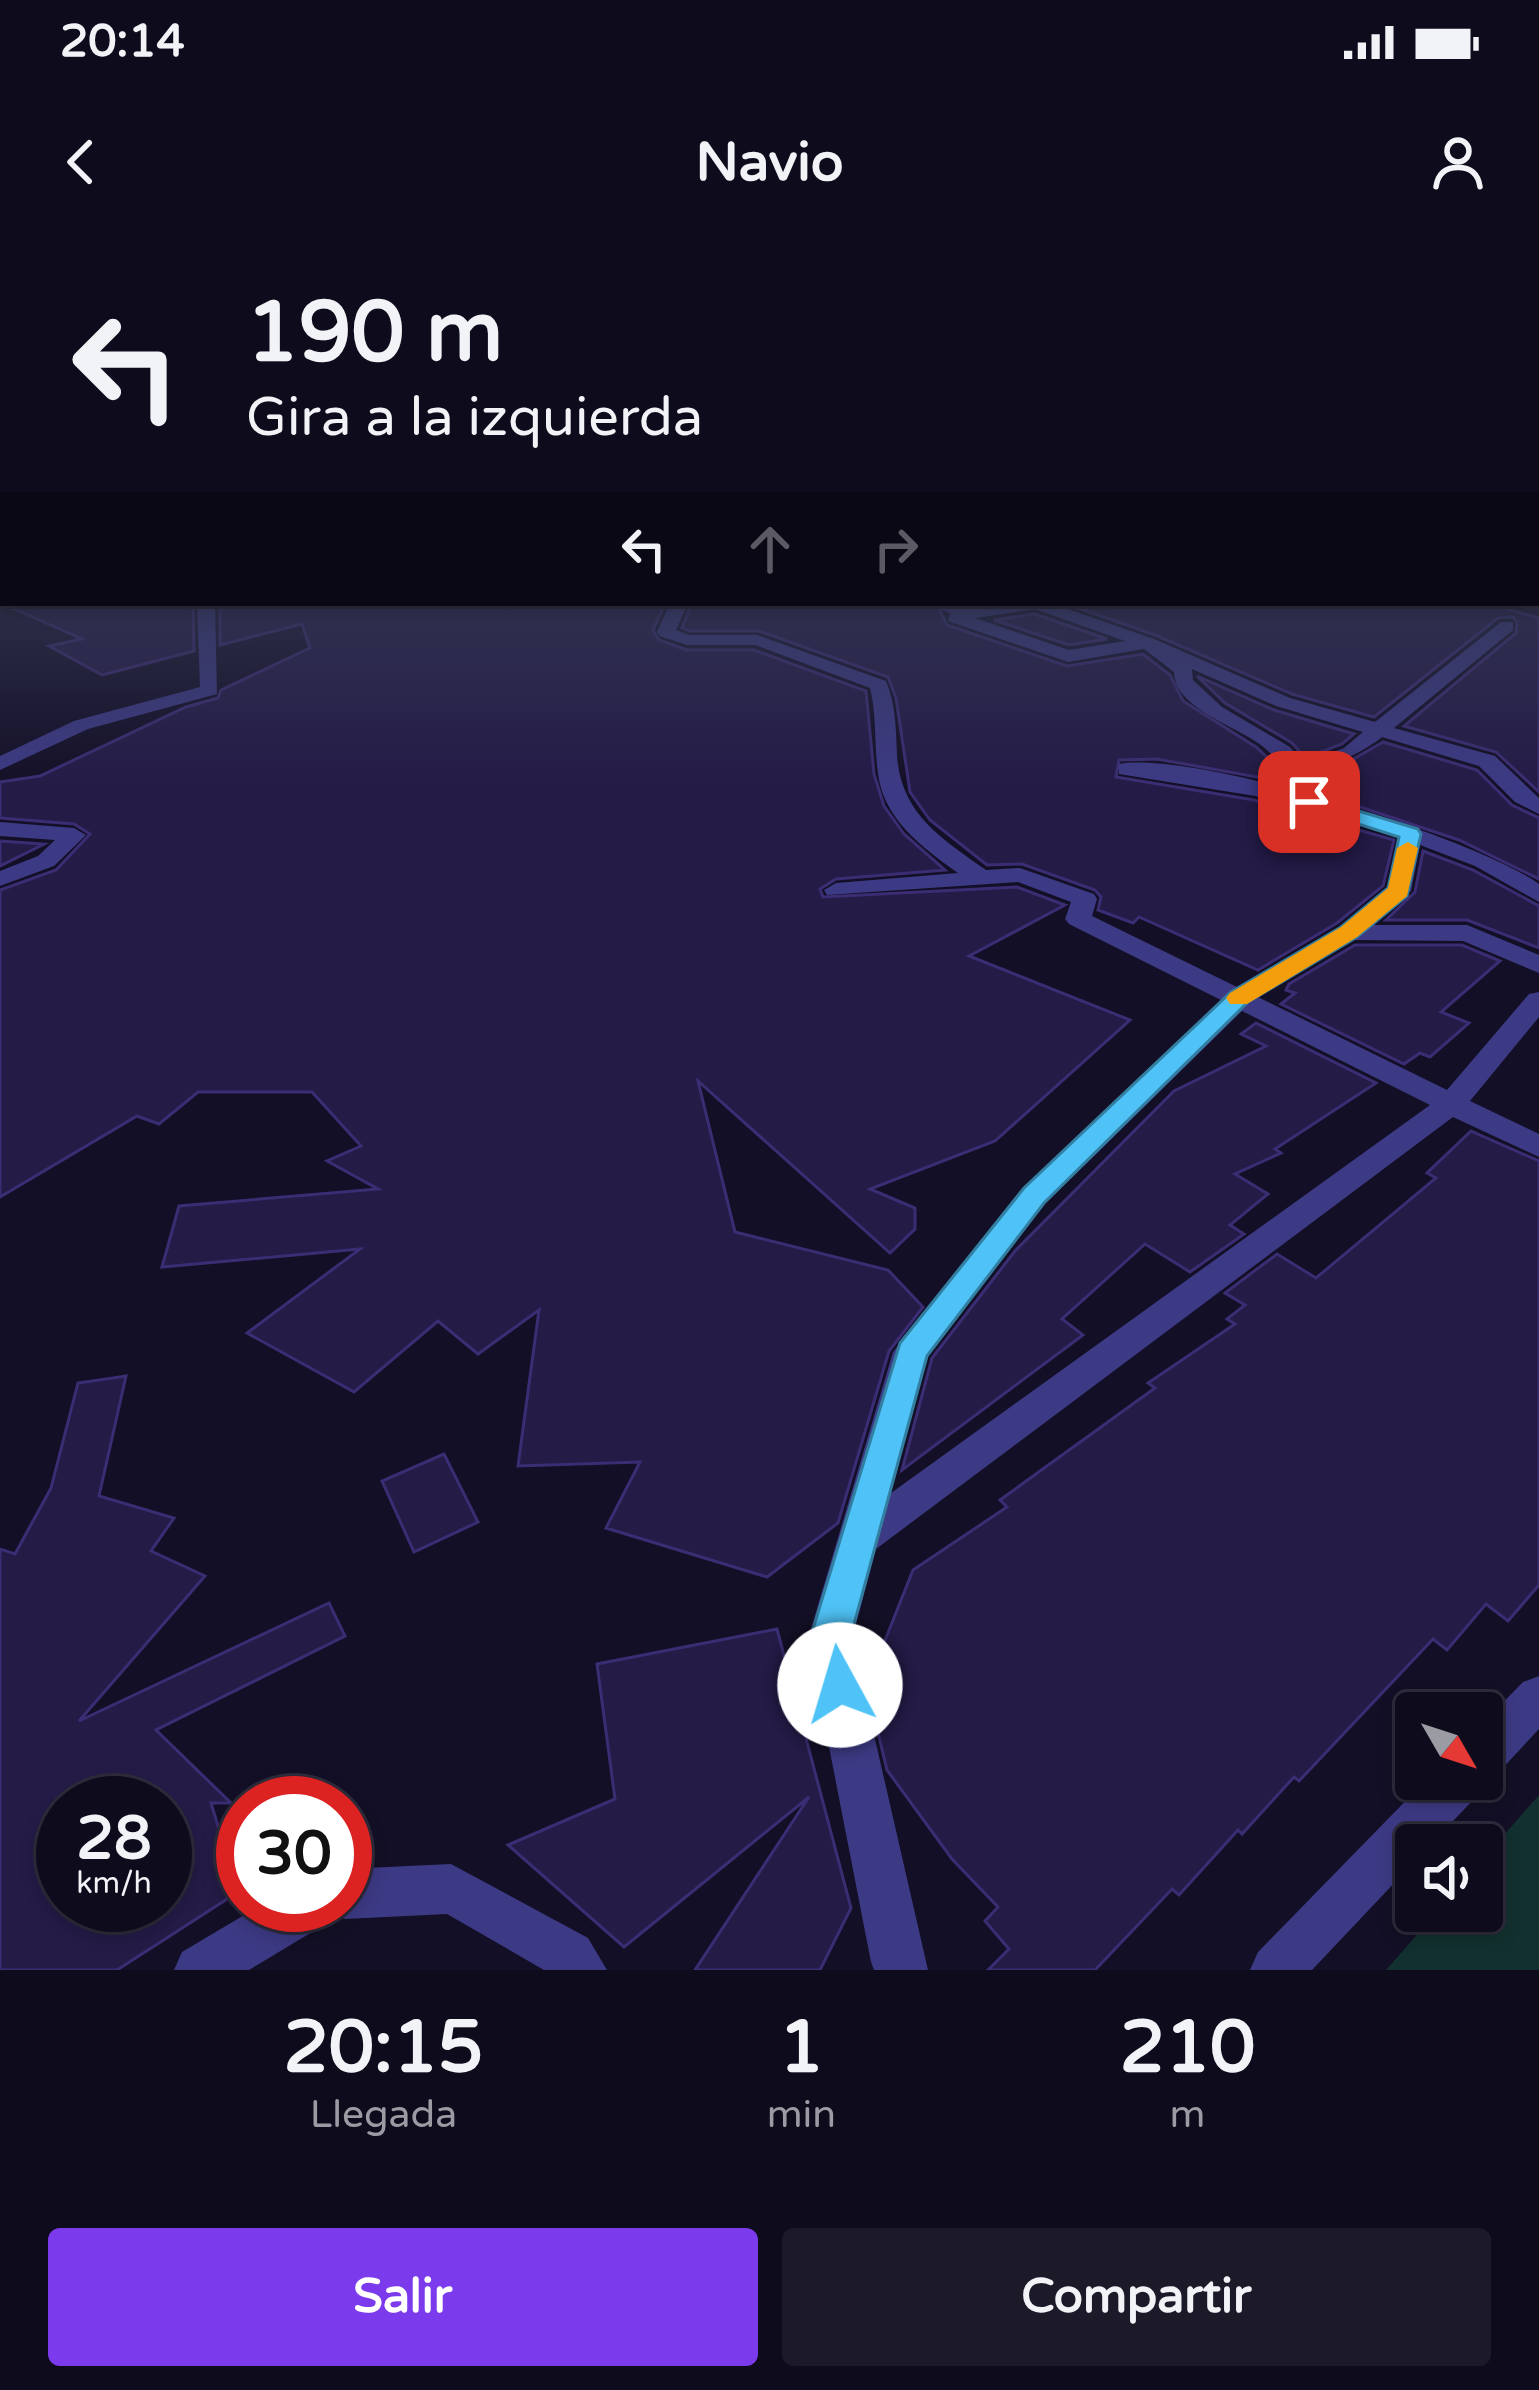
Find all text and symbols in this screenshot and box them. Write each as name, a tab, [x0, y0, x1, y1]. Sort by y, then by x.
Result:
text: 20:14	[60, 15, 185, 69]
icon: back	[48, 129, 114, 195]
icon: person	[1425, 129, 1491, 195]
text: Navio	[695, 130, 844, 195]
text: 190 m	[246, 283, 503, 384]
icon: left	[48, 288, 204, 444]
text: Gira a la izquierda	[246, 385, 703, 450]
icon: left	[611, 516, 677, 582]
icon: ahead	[737, 516, 803, 582]
icon: right	[863, 516, 929, 582]
pin	[1258, 751, 1360, 853]
icon: arrive	[1276, 769, 1342, 835]
position arrow	[777, 1622, 903, 1748]
north arrow	[1395, 1692, 1503, 1800]
map controls	[1395, 1692, 1503, 1932]
speed limit sign: 30	[216, 1776, 372, 1932]
text: 28	[76, 1803, 152, 1875]
button: sound	[1395, 1824, 1503, 1932]
text: km/h	[76, 1865, 152, 1902]
text: 20:15	[284, 2005, 483, 2092]
text: 1	[779, 2005, 824, 2092]
text: 210	[1120, 2005, 1255, 2092]
text: Llegada	[310, 2091, 457, 2138]
text: min	[767, 2091, 836, 2138]
text: m	[1170, 2091, 1205, 2138]
button: Salir	[48, 2228, 758, 2366]
button: Compartir	[782, 2228, 1491, 2366]

